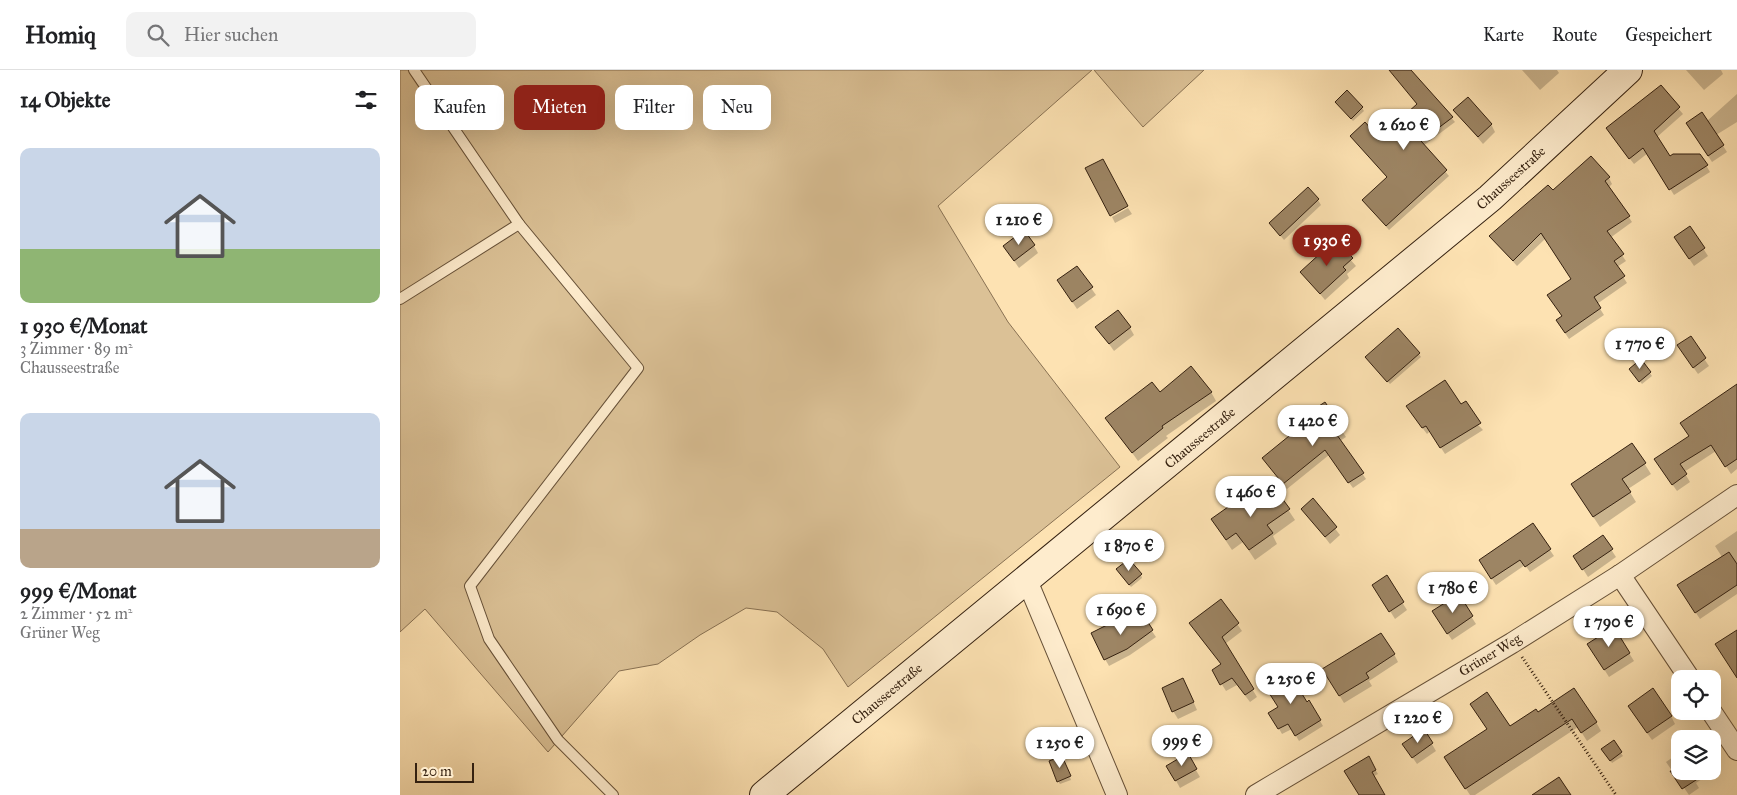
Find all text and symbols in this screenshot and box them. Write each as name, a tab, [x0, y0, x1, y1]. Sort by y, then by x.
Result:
search box	[126, 12, 476, 57]
text: Homiq	[25, 20, 96, 50]
icon: search	[144, 21, 172, 49]
text: Hier suchen	[184, 23, 278, 46]
text: Karte	[1483, 24, 1524, 46]
text: Route	[1552, 24, 1597, 46]
text: Gespeichert	[1625, 24, 1712, 46]
chip: Kaufen	[415, 85, 504, 130]
chip: Mieten	[514, 85, 605, 130]
chip: Filter	[615, 85, 693, 130]
chip: Neu	[703, 85, 771, 130]
icon: filters	[352, 86, 380, 114]
text: 14 Objekte	[20, 87, 110, 113]
pin: 2 620 €	[1358, 108, 1450, 151]
text: 2 620 €	[1379, 115, 1429, 134]
street label: Chausseestraße	[1473, 143, 1549, 213]
icon: home	[155, 181, 245, 271]
pin: 1 210 €	[973, 204, 1065, 246]
text: 1 210 €	[996, 210, 1042, 229]
pin: 1 930 €	[1281, 224, 1373, 267]
text: 1 930 €	[1303, 231, 1351, 250]
text: 1 930 €/Monat	[20, 313, 147, 339]
pin: 1 770 €	[1594, 328, 1686, 370]
text: 1 770 €	[1615, 334, 1665, 353]
text: 3 Zimmer · 89 m²	[20, 339, 133, 358]
text: Chausseestraße	[20, 358, 119, 377]
street label: Chausseestraße	[1161, 403, 1239, 472]
pin: 1 420 €	[1267, 404, 1359, 447]
text: 1 420 €	[1288, 411, 1338, 430]
icon: home	[155, 446, 245, 536]
pin: 1 460 €	[1205, 476, 1297, 518]
text: 1 460 €	[1226, 482, 1276, 501]
pin: 1 870 €	[1083, 530, 1175, 572]
text: 1 870 €	[1104, 536, 1154, 555]
pin: 1 780 €	[1407, 572, 1499, 614]
text: 999 €/Monat	[20, 578, 137, 604]
text: 1 780 €	[1428, 578, 1478, 597]
pin: 1 690 €	[1075, 594, 1167, 636]
text: 1 690 €	[1096, 600, 1146, 619]
text: 2 Zimmer · 52 m²	[20, 604, 132, 623]
pin: 1 790 €	[1563, 606, 1655, 648]
text: 1 790 €	[1584, 612, 1634, 631]
text: Grüner Weg	[20, 623, 100, 642]
street label: Grüner Weg	[1456, 630, 1525, 680]
street label: Chausseestraße	[848, 659, 926, 728]
pin: 2 250 €	[1245, 662, 1337, 705]
text: 2 250 €	[1266, 669, 1316, 688]
map controls	[1671, 670, 1721, 780]
button: locate	[1671, 670, 1721, 720]
pin: 1 220 €	[1372, 702, 1464, 744]
text: 1 220 €	[1394, 708, 1442, 727]
pin: 999 €	[1147, 724, 1217, 767]
pin: 1 250 €	[1014, 726, 1106, 769]
button: layers	[1671, 730, 1721, 780]
text: 999 €	[1163, 731, 1201, 750]
text: 1 250 €	[1036, 733, 1084, 752]
scale bar	[415, 760, 474, 783]
text: 20 m	[422, 763, 452, 780]

